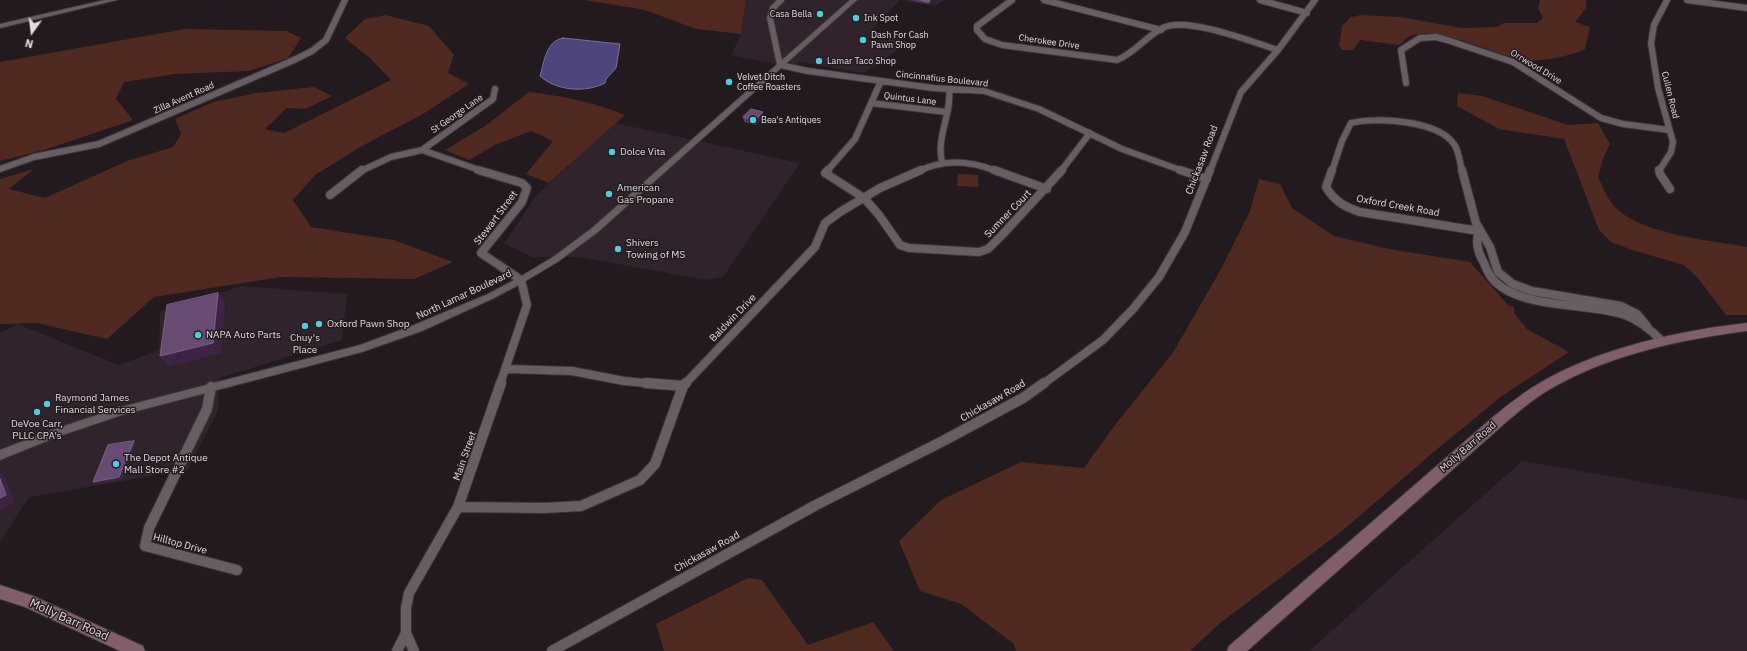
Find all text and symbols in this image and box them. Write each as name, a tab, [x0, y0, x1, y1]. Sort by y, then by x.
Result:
place label: Casa Bella	[770, 9, 812, 19]
marker: Casa Bella	[815, 9, 825, 19]
north arrow	[12, 12, 52, 52]
marker: Ink Spot	[851, 13, 861, 23]
place label: Ink Spot	[864, 13, 898, 23]
place label: Dash For Cash Pawn Shop	[871, 30, 929, 51]
street label: Cherokee Drive	[1018, 32, 1080, 52]
marker: Dash For Cash Pawn Shop	[858, 35, 868, 45]
text: N	[24, 36, 35, 51]
street label: Orrwood Drive	[1508, 47, 1564, 87]
marker: Lamar Taco Shop	[814, 56, 824, 66]
place label: Lamar Taco Shop	[827, 56, 896, 66]
street label: Cincinnatius Boulevard	[895, 69, 989, 89]
street label: Cullen Road	[1659, 70, 1681, 120]
place label: Velvet Ditch Coffee Roasters	[737, 72, 801, 93]
marker: Velvet Ditch Coffee Roasters	[724, 77, 734, 87]
street label: Zilla Avent Road	[152, 80, 216, 116]
street label: Quintus Lane	[883, 90, 937, 108]
street label: St George Lane	[429, 92, 485, 136]
marker: Bea's Antiques	[748, 115, 758, 125]
place label: Bea's Antiques	[761, 115, 821, 125]
street label: Chickasaw Road	[1183, 124, 1221, 196]
place label: Dolce Vita	[620, 146, 665, 158]
marker: Dolce Vita	[607, 147, 617, 157]
place label: American Gas Propane	[617, 182, 674, 206]
street label: Sumner Court	[982, 187, 1034, 241]
street label: Stewart Street	[472, 189, 520, 247]
marker: American Gas Propane	[604, 189, 614, 199]
street label: Oxford Creek Road	[1356, 193, 1440, 219]
place label: Shivers Towing of MS	[626, 237, 685, 260]
marker: Shivers Towing of MS	[613, 244, 623, 254]
street label: North Lamar Boulevard	[414, 268, 514, 322]
street label: Baldwin Drive	[707, 292, 759, 344]
place label: Oxford Pawn Shop	[327, 318, 410, 330]
marker: Oxford Pawn Shop	[314, 319, 324, 329]
marker: Chuy's Place	[300, 321, 310, 331]
place label: NAPA Auto Parts	[206, 329, 281, 341]
marker: NAPA Auto Parts	[193, 330, 203, 340]
place label: Chuy's Place	[290, 332, 320, 356]
street label: Chickasaw Road	[958, 378, 1028, 424]
place label: Raymond James Financial Services	[55, 392, 136, 416]
marker: Raymond James Financial Services	[42, 399, 52, 409]
marker: DeVoe Carr, PLLC CPA's	[32, 407, 42, 417]
place label: DeVoe Carr, PLLC CPA's	[11, 418, 63, 442]
street label: Molly Barr Road	[1437, 419, 1499, 475]
street label: Main Street	[451, 430, 479, 482]
place label: The Depot Antique Mall Store #2	[124, 452, 208, 476]
marker: The Depot Antique Mall Store #2	[111, 459, 121, 469]
street label: Chickasaw Road	[672, 529, 742, 575]
street label: Hilltop Drive	[152, 531, 208, 557]
street label: Molly Barr Road	[27, 596, 111, 644]

